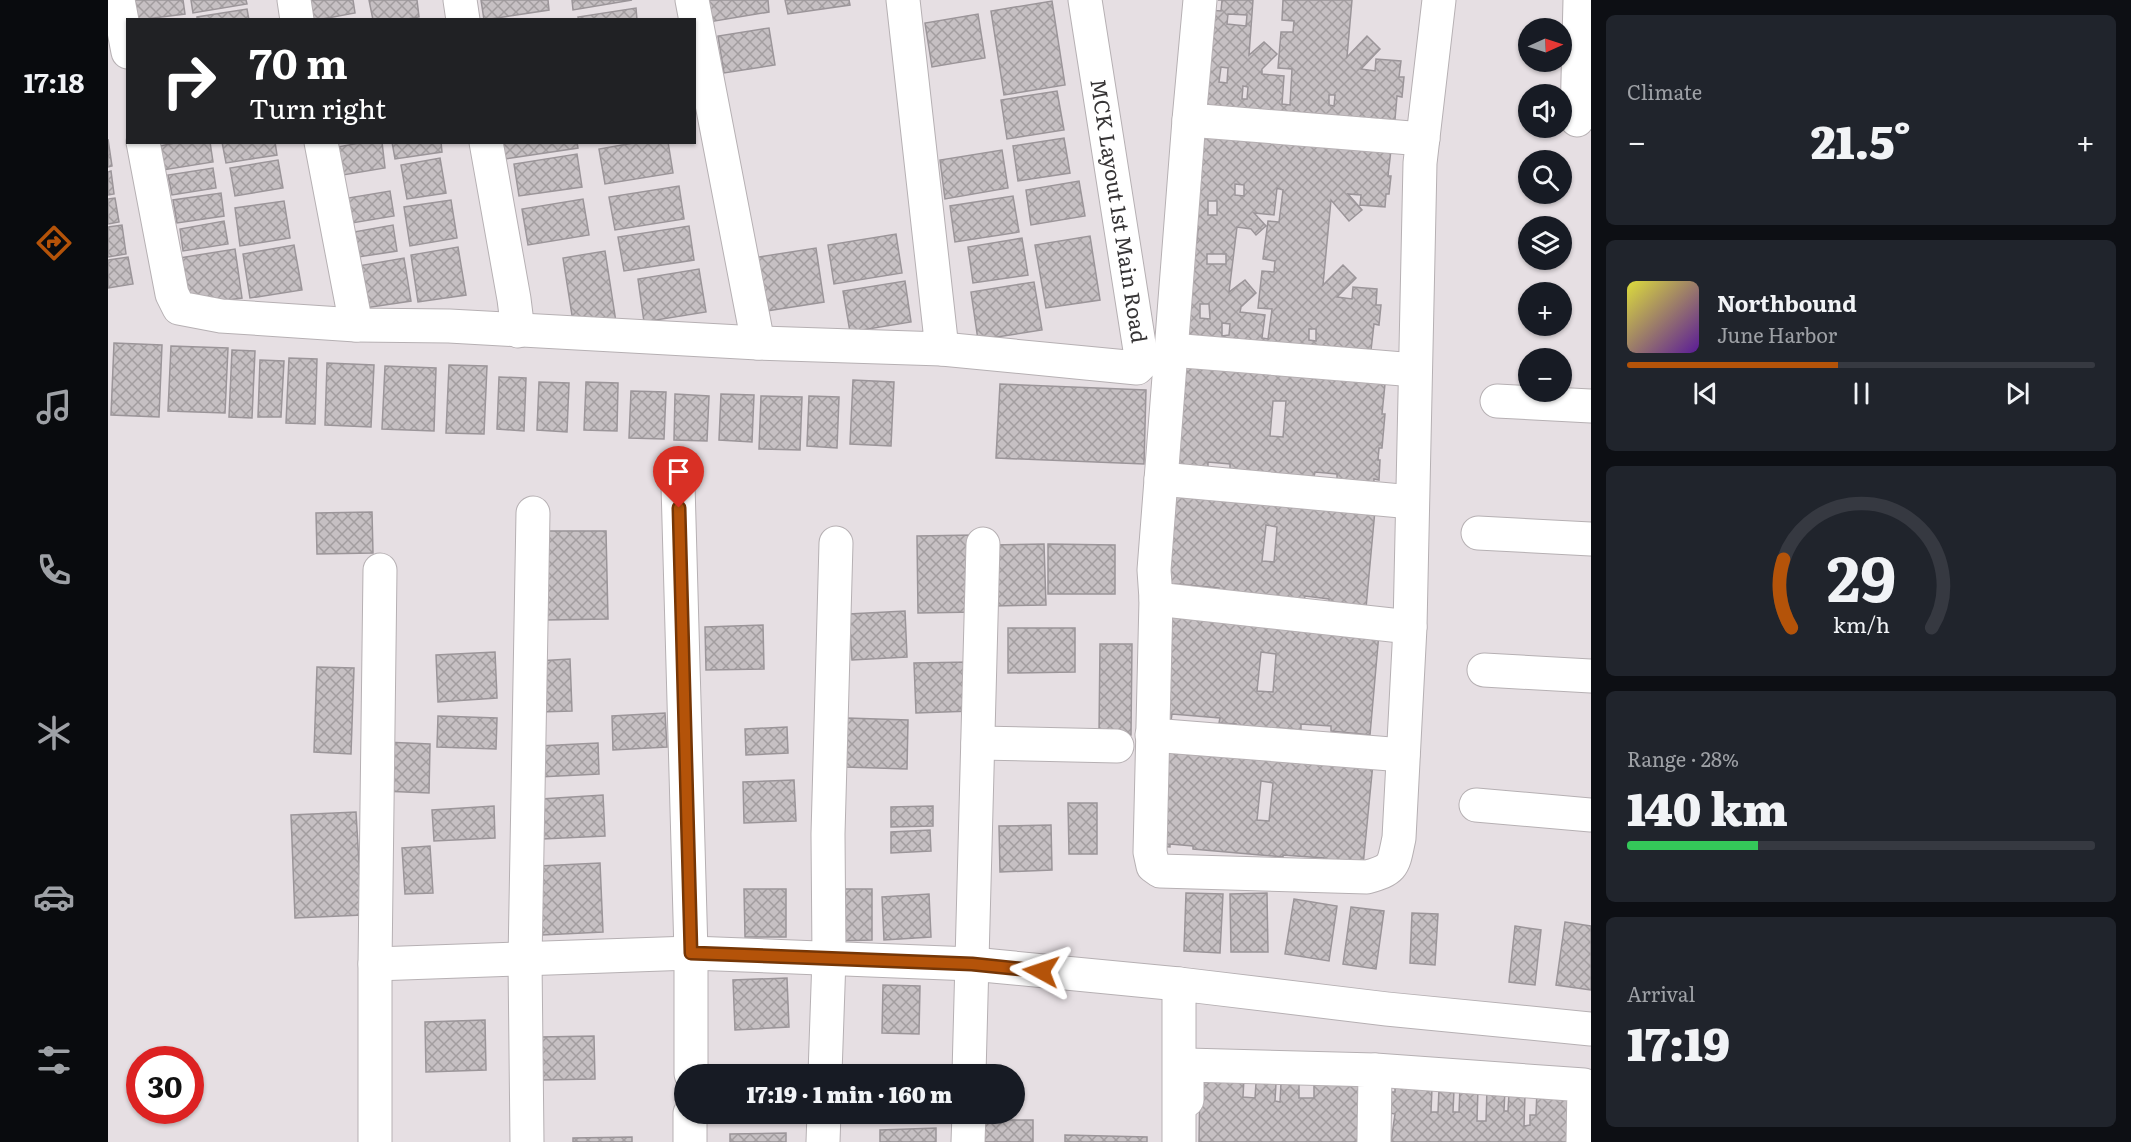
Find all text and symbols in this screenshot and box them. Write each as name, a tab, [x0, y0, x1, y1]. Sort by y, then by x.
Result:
north arrow	[1518, 18, 1572, 72]
map controls	[1518, 18, 1572, 402]
text: 70 m	[249, 30, 348, 92]
icon: right	[150, 42, 228, 120]
text: 17:18	[24, 61, 84, 101]
street label: MCK Layout 1st Main Road	[1084, 76, 1157, 345]
text: Climate	[1627, 76, 1702, 106]
button: sound	[1518, 84, 1572, 138]
text: Turn right	[249, 87, 386, 127]
text: 21.5°	[1811, 106, 1911, 173]
text: −	[1627, 115, 1646, 164]
text: +	[2076, 115, 2095, 164]
button: search	[1518, 150, 1572, 204]
button: layers	[1518, 216, 1572, 270]
icon: directions	[33, 222, 75, 264]
button: +	[1518, 282, 1572, 336]
text: Northbound	[1717, 286, 1857, 319]
text: June Harbor	[1717, 319, 1837, 349]
button: −	[1518, 348, 1572, 402]
icon: previous	[1689, 377, 1722, 410]
icon: pause	[1845, 377, 1878, 410]
icon: next	[2001, 377, 2034, 410]
icon: music	[33, 386, 75, 428]
pin	[653, 446, 704, 508]
icon: arrive	[662, 455, 695, 488]
text: 29	[1826, 529, 1896, 621]
icon: phone	[33, 549, 75, 591]
text: km/h	[1832, 608, 1890, 640]
icon: climate	[33, 712, 75, 754]
text: Range · 28%	[1627, 743, 1739, 773]
text: 140 km	[1627, 773, 1788, 840]
icon: car	[33, 876, 75, 918]
position arrow	[1009, 939, 1073, 1003]
text: Arrival	[1627, 978, 1695, 1008]
text: 17:19	[1627, 1008, 1730, 1075]
icon: filters	[33, 1039, 75, 1081]
speed limit sign: 30	[126, 1046, 204, 1124]
text: 17:19 · 1 min · 160 m	[747, 1077, 952, 1110]

